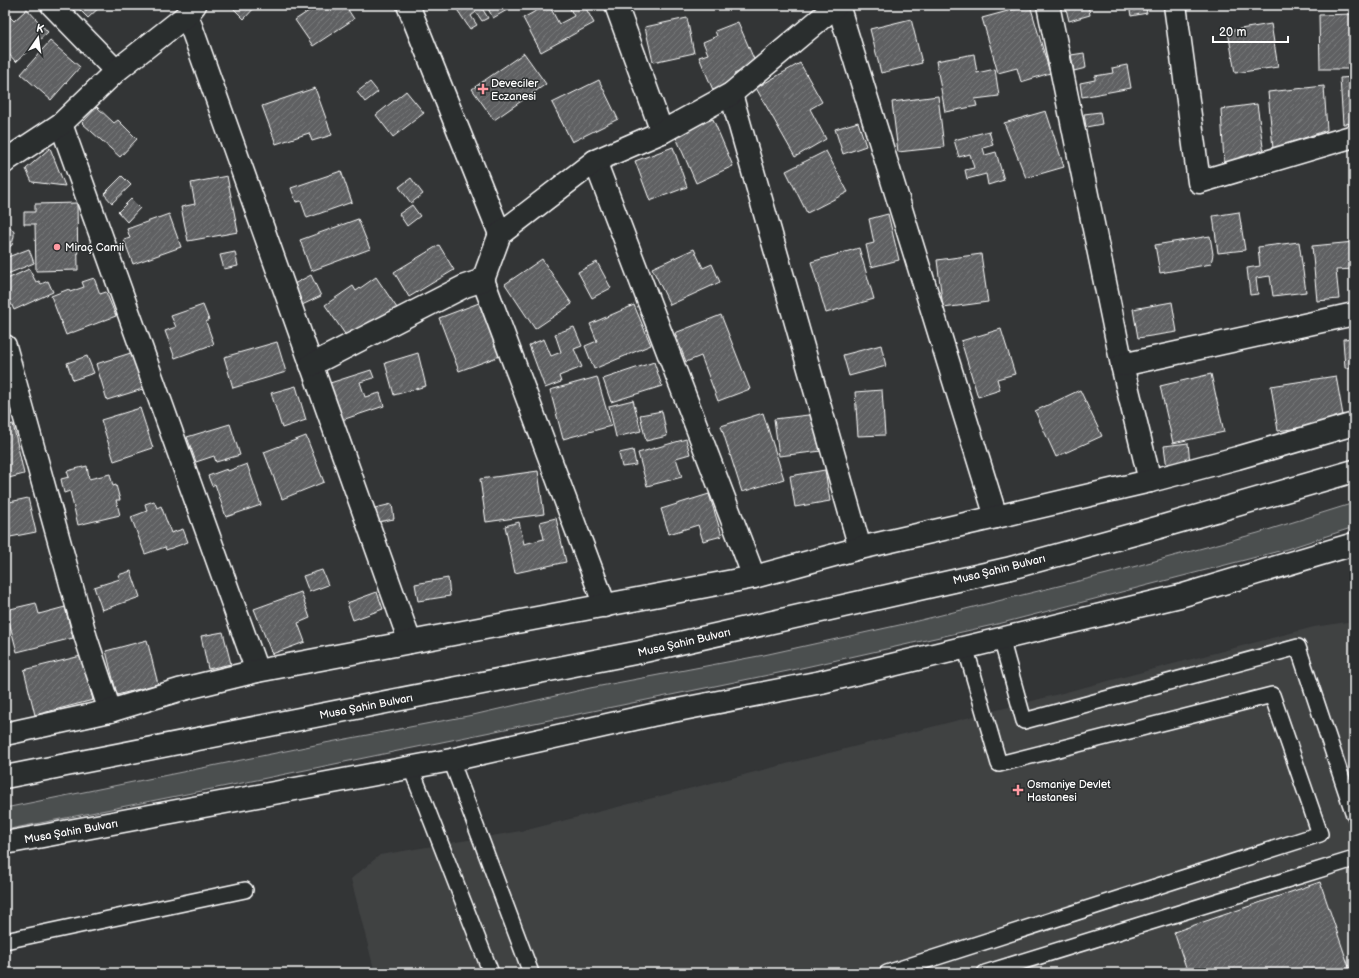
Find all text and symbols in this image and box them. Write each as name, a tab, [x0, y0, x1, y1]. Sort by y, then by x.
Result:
north arrow	[18, 18, 58, 58]
scale bar	[1213, 18, 1288, 44]
text: K	[35, 22, 46, 36]
text: 20 m	[1219, 25, 1246, 40]
place label: Deveciler Eczanesi	[491, 77, 539, 103]
marker: Deveciler Eczanesi	[478, 84, 488, 94]
place label: Miraç Camii	[65, 241, 124, 254]
marker: Miraç Camii	[52, 242, 62, 252]
street label: Musa Şahin Bulvarı	[952, 552, 1047, 587]
street label: Musa Şahin Bulvarı	[636, 625, 732, 659]
street label: Musa Şahin Bulvarı	[318, 691, 414, 722]
place label: Osmaniye Devlet Hastanesi	[1027, 778, 1111, 804]
marker: Osmaniye Devlet Hastanesi	[1012, 784, 1024, 796]
street label: Musa Şahin Bulvarı	[23, 817, 119, 846]

